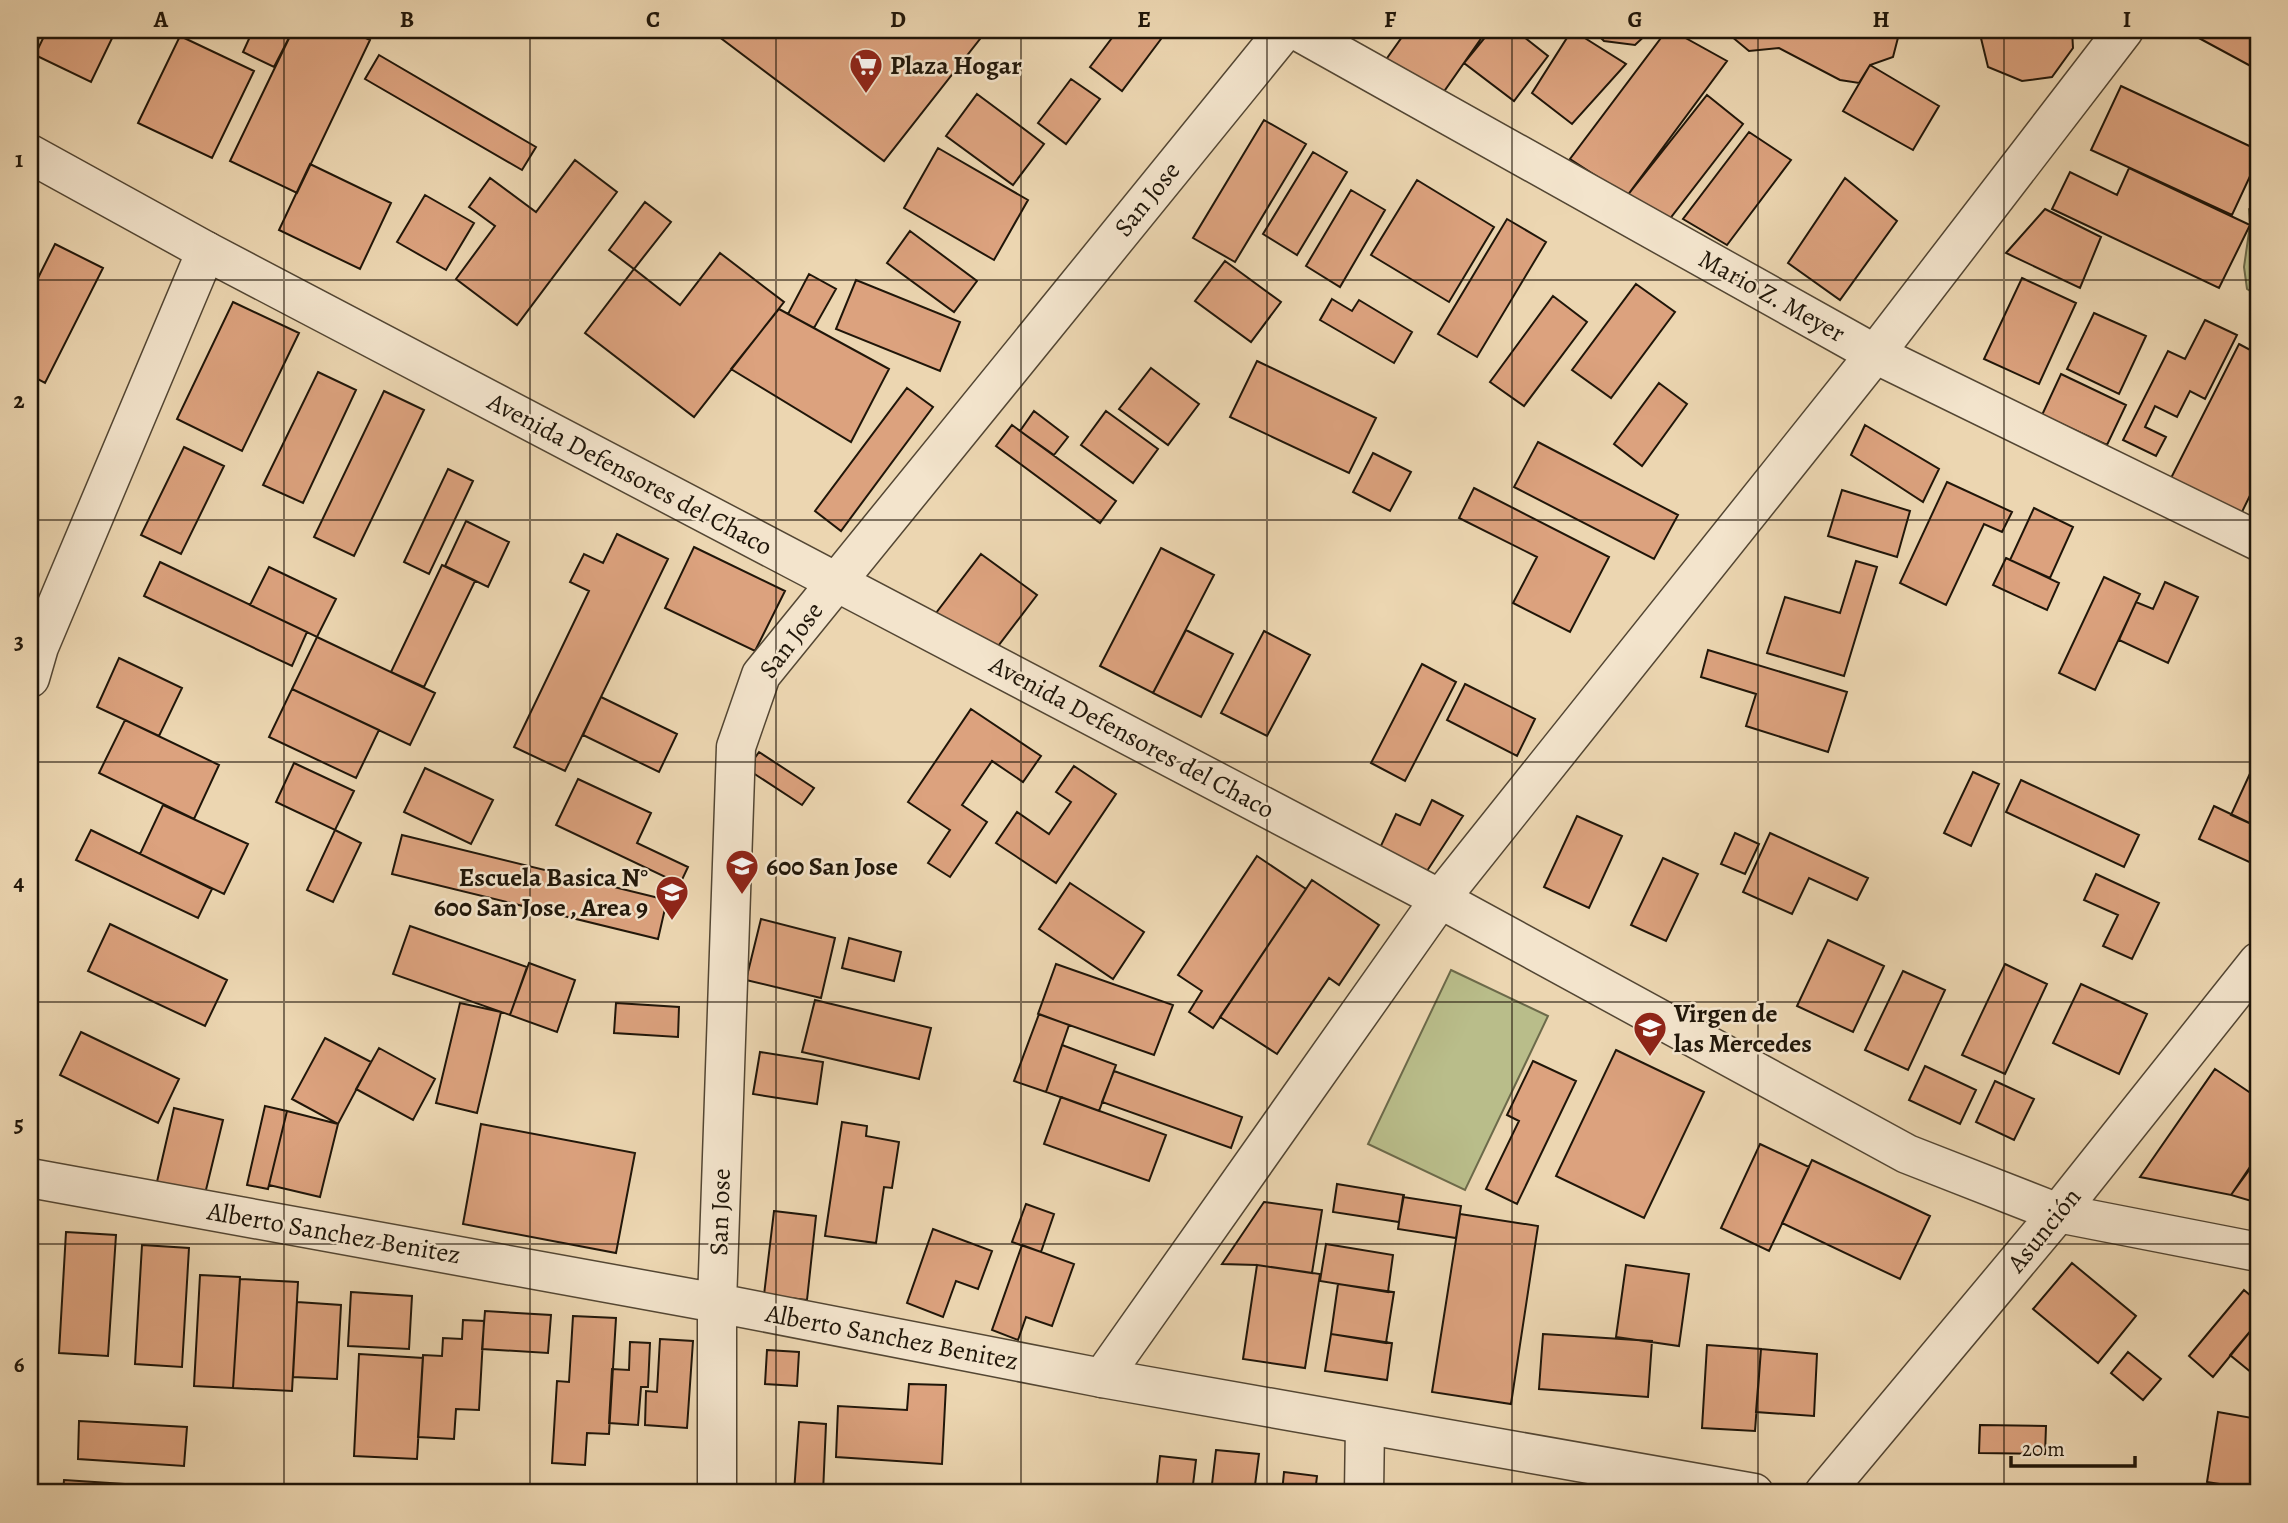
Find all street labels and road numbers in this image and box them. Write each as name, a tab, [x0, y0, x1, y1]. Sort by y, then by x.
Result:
street label: San Jose	[1106, 154, 1188, 244]
street label: Mario Z. Meyer	[1692, 241, 1852, 351]
street label: Avenida Defensores del Chaco	[481, 384, 778, 564]
street label: San Jose	[751, 595, 831, 685]
street label: Avenida Defensores del Chaco	[983, 647, 1280, 827]
street label: San Jose	[701, 1168, 739, 1256]
street label: Asunción	[1998, 1180, 2089, 1280]
street label: Alberto Sanchez Benitez	[204, 1193, 463, 1273]
street label: Alberto Sanchez Benitez	[762, 1295, 1021, 1379]

